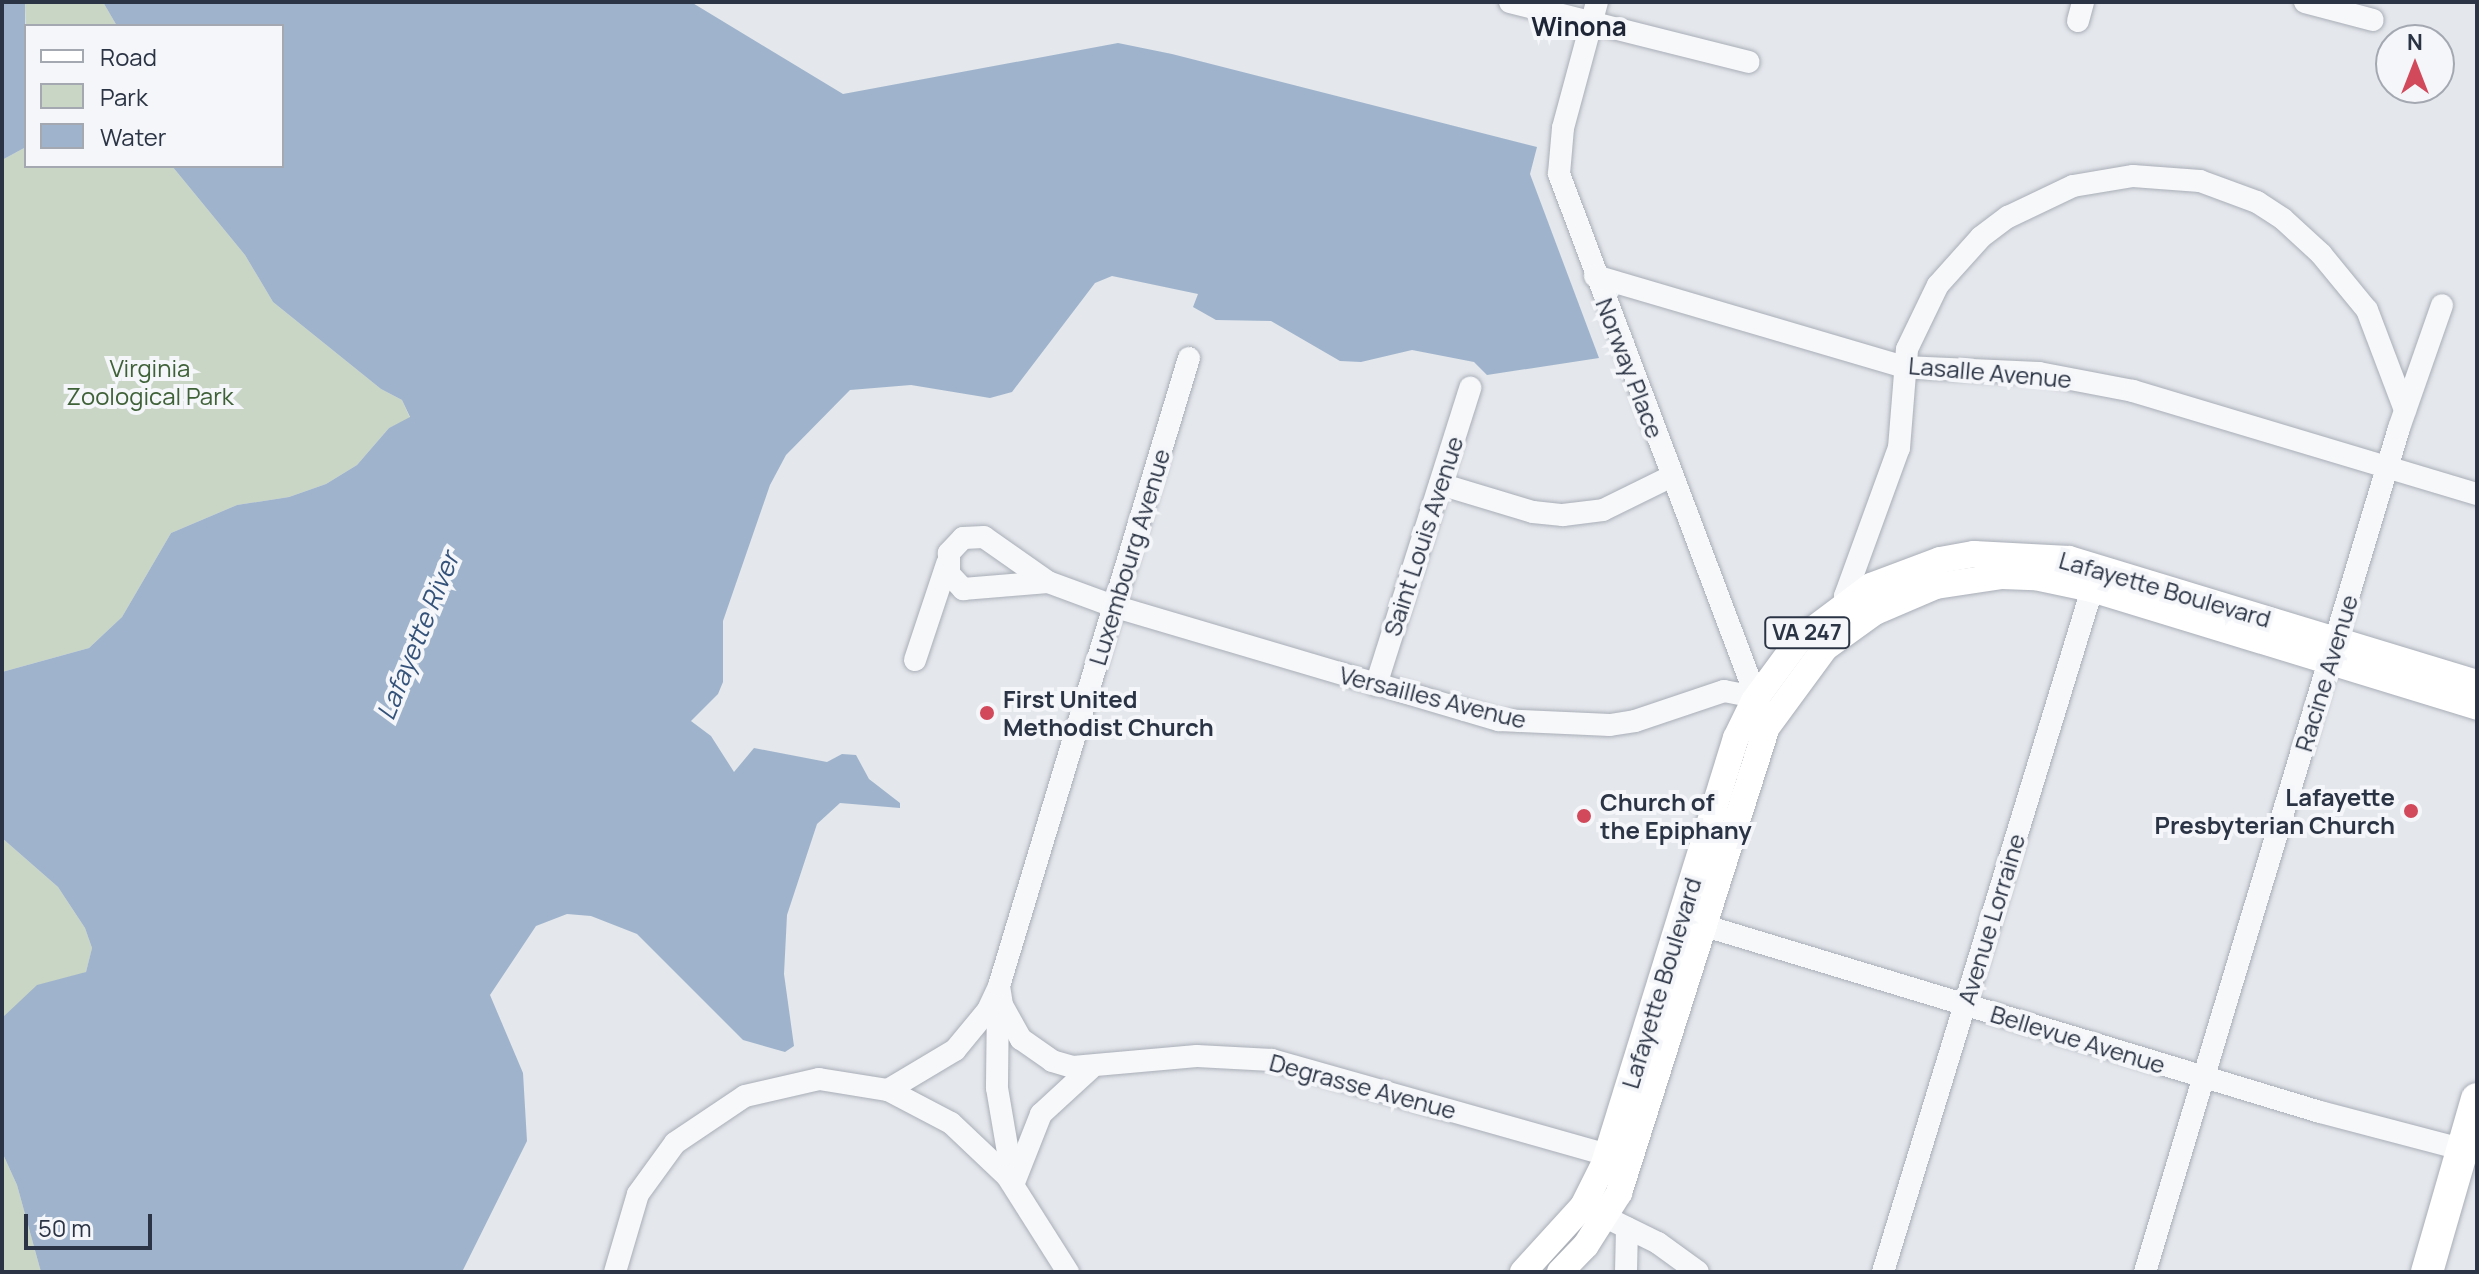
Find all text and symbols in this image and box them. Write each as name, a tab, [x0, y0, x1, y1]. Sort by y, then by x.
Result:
district label: Winona	[1531, 11, 1627, 43]
legend	[24, 24, 284, 168]
north arrow	[2375, 24, 2455, 104]
text: N	[2407, 27, 2423, 57]
text: Road	[100, 40, 157, 73]
text: Park	[100, 80, 148, 113]
text: Water	[100, 120, 167, 153]
street label: Norway Place	[1590, 294, 1670, 442]
street label: Lasalle Avenue	[1907, 351, 2073, 393]
park label: Virginia Zoological Park	[66, 354, 234, 410]
street label: Saint Louis Avenue	[1377, 433, 1469, 639]
street label: Luxembourg Avenue	[1082, 445, 1176, 669]
street label: Lafayette Boulevard	[2056, 545, 2274, 633]
water label: Lafayette River	[370, 548, 466, 724]
street label: Racine Avenue	[2289, 591, 2363, 755]
road number: VA 247	[1763, 615, 1851, 651]
street label: Versailles Avenue	[1337, 660, 1529, 734]
place label: First United Methodist Church	[1003, 685, 1214, 741]
marker: First United Methodist Church	[978, 704, 996, 722]
place label: Lafayette Presbyterian Church	[2155, 783, 2395, 839]
place label: Church of the Epiphany	[1600, 788, 1752, 844]
marker: Lafayette Presbyterian Church	[2402, 802, 2420, 820]
marker: Church of the Epiphany	[1575, 807, 1593, 825]
street label: Avenue Lorraine	[1951, 830, 2031, 1008]
street label: Lafayette Boulevard	[1615, 874, 1707, 1092]
street label: Bellevue Avenue	[1987, 999, 2169, 1079]
street label: Degrasse Avenue	[1267, 1047, 1459, 1125]
scale bar	[28, 1198, 156, 1248]
text: 50 m	[38, 1211, 92, 1244]

